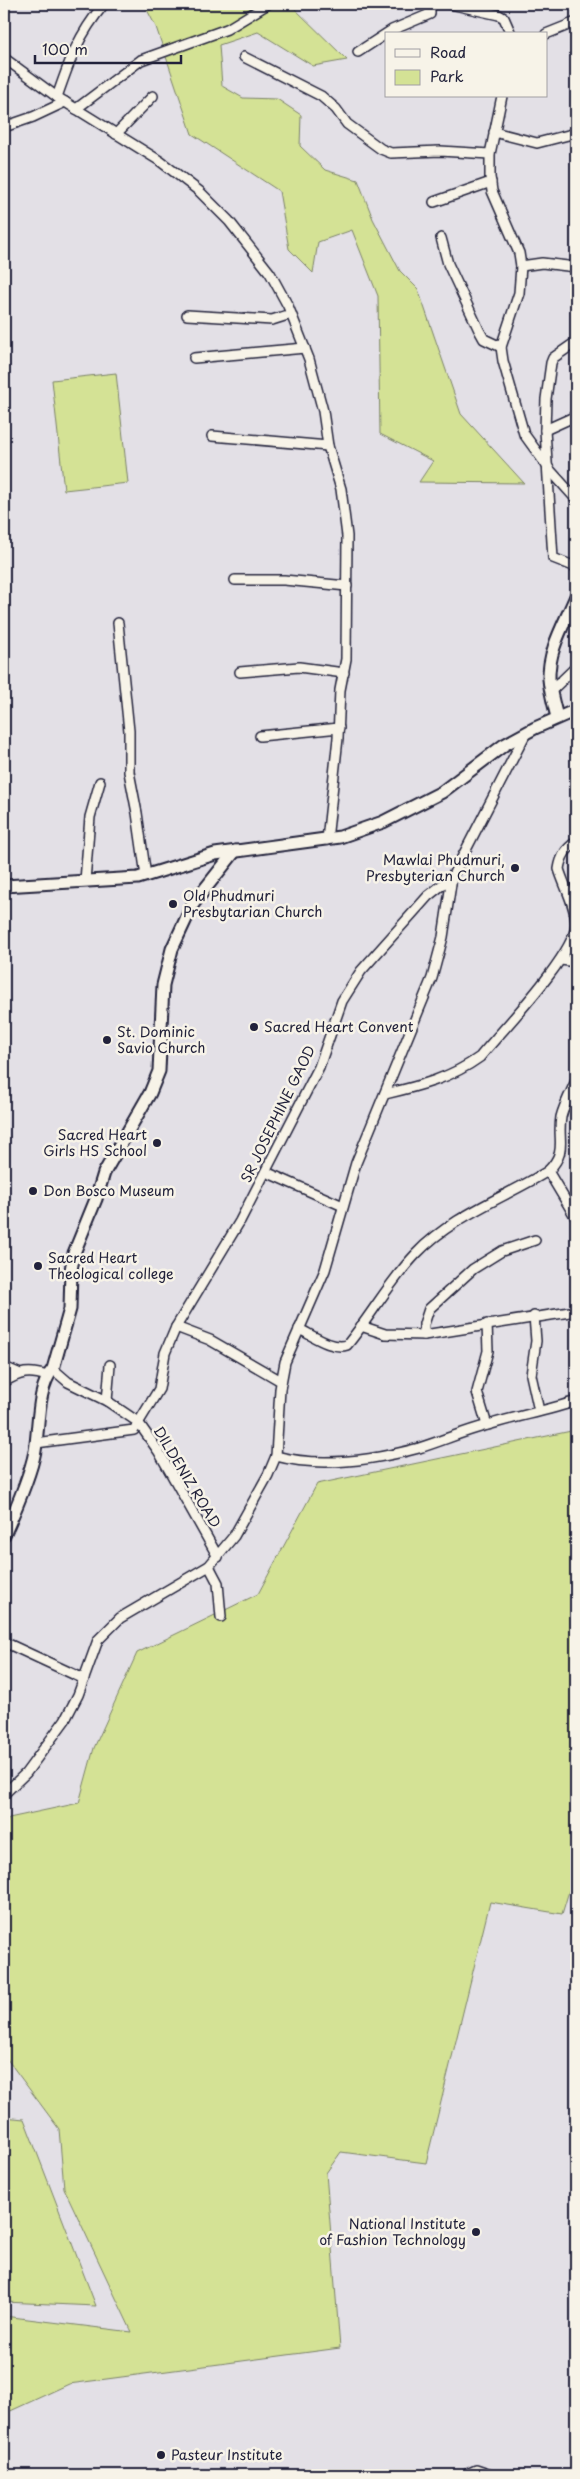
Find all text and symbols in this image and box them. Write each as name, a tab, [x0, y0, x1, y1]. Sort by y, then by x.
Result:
scale bar	[35, 32, 181, 64]
legend	[385, 32, 548, 98]
text: 100 m	[42, 37, 88, 60]
text: Road	[430, 40, 466, 63]
text: Park	[430, 64, 464, 87]
place label: Mawlai Phudmuri, Presbyterian Church	[366, 849, 505, 886]
marker: Mawlai Phudmuri, Presbyterian Church	[509, 862, 521, 874]
place label: Old Phudmuri Presbytarian Church	[183, 885, 322, 922]
marker: Old Phudmuri Presbytarian Church	[167, 898, 179, 910]
place label: Sacred Heart Convent	[264, 1016, 414, 1037]
place label: St. Dominic Savio Church	[117, 1021, 205, 1058]
marker: Sacred Heart Convent	[248, 1021, 260, 1033]
marker: St. Dominic Savio Church	[101, 1034, 113, 1046]
street label: SR JOSEPHINE GAOD	[235, 1042, 320, 1186]
place label: Sacred Heart Girls HS School	[43, 1124, 147, 1161]
marker: Sacred Heart Girls HS School	[151, 1137, 163, 1149]
place label: Don Bosco Museum	[43, 1180, 175, 1201]
marker: Don Bosco Museum	[27, 1185, 39, 1197]
place label: Sacred Heart Theological college	[48, 1247, 174, 1284]
marker: Sacred Heart Theological college	[32, 1260, 44, 1272]
street label: DILDENIZ ROAD	[149, 1422, 226, 1532]
place label: National Institute of Fashion Technology	[319, 2213, 466, 2250]
marker: National Institute of Fashion Technology	[470, 2226, 482, 2238]
place label: Pasteur Institute	[171, 2444, 282, 2465]
marker: Pasteur Institute	[155, 2449, 167, 2461]

